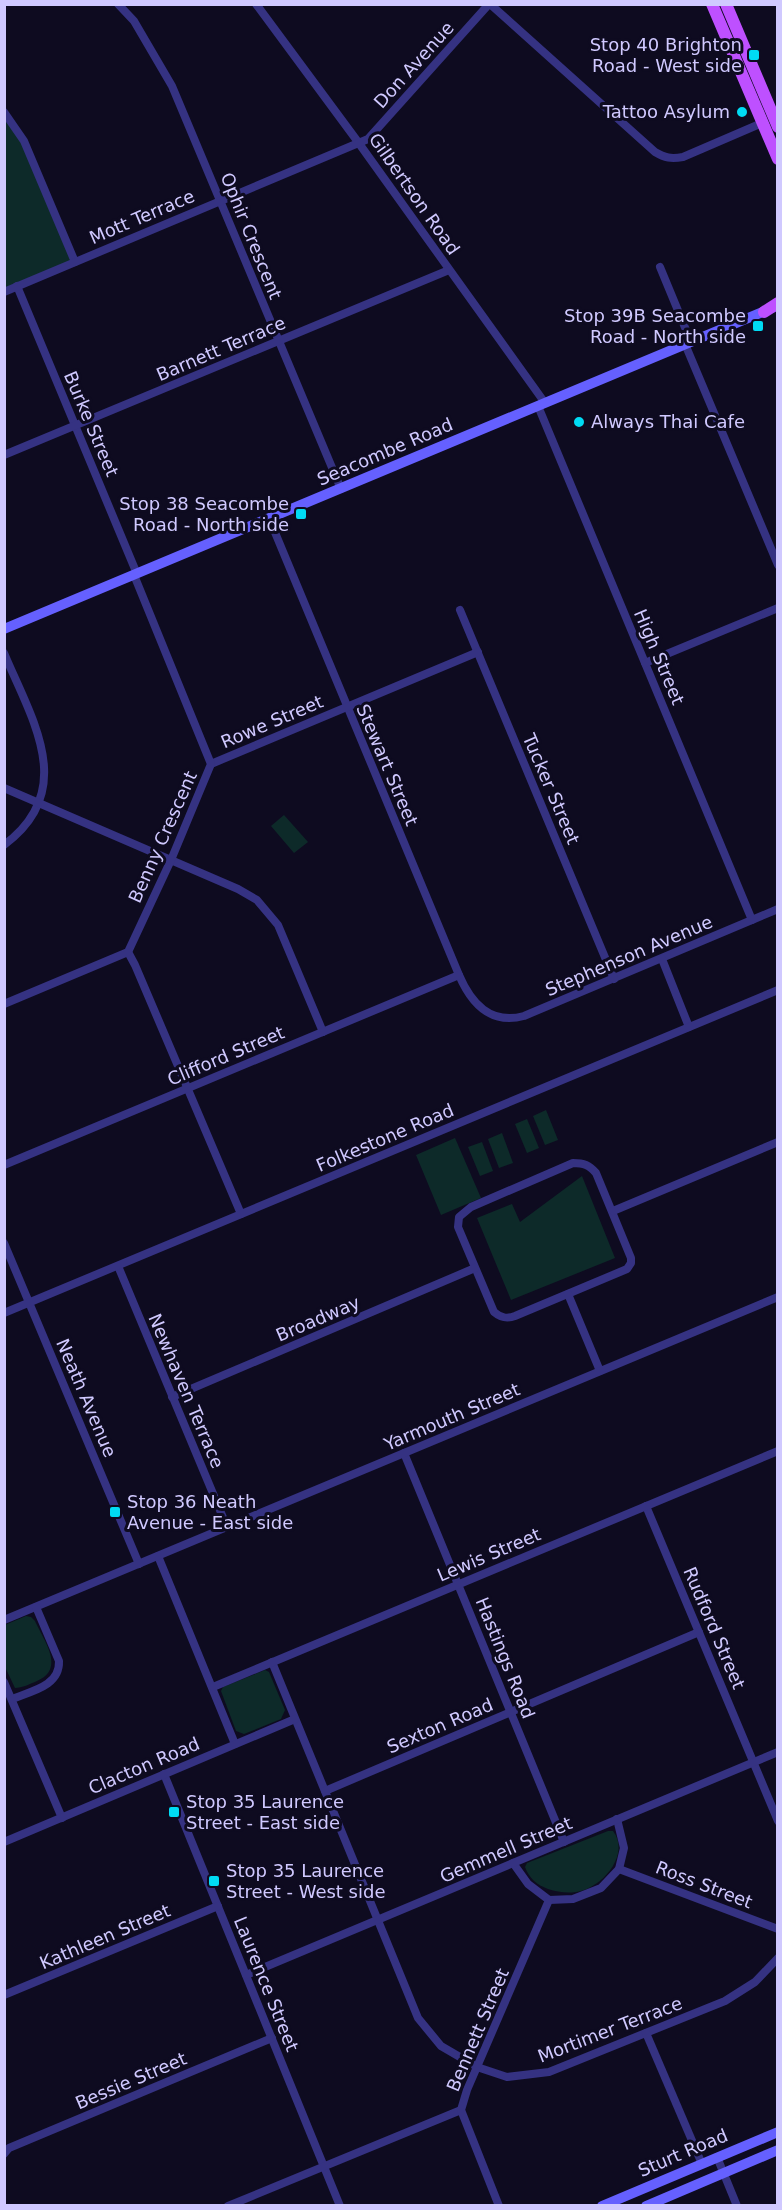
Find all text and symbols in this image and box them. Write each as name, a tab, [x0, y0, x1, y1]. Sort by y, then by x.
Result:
street label: Don Avenue	[369, 17, 458, 112]
place label: Stop 40 Brighton Road - West side	[590, 34, 742, 76]
marker: Stop 40 Brighton Road - West side	[747, 48, 761, 62]
place label: Tattoo Asylum	[602, 101, 730, 122]
marker: Tattoo Asylum	[735, 105, 749, 119]
street label: Gilbertson Road	[365, 129, 464, 259]
street label: Ophir Crescent	[217, 169, 286, 302]
street label: Mott Terrace	[86, 185, 197, 248]
place label: Stop 39B Seacombe Road - North side	[564, 305, 746, 347]
street label: Barnett Terrace	[153, 312, 289, 385]
marker: Stop 39B Seacombe Road - North side	[751, 319, 765, 333]
street label: Burke Street	[60, 368, 123, 480]
place label: Always Thai Cafe	[591, 411, 745, 432]
street label: Seacombe Road	[314, 413, 456, 490]
marker: Always Thai Cafe	[572, 415, 586, 429]
place label: Stop 38 Seacombe Road - North side	[119, 493, 289, 535]
marker: Stop 38 Seacombe Road - North side	[294, 507, 308, 521]
street label: High Street	[630, 606, 689, 708]
street label: Rowe Street	[218, 691, 326, 752]
street label: Stewart Street	[352, 701, 423, 829]
street label: Tucker Street	[518, 729, 584, 847]
street label: Benny Crescent	[124, 768, 201, 906]
street label: Stephenson Avenue	[542, 911, 715, 1000]
street label: Clifford Street	[164, 1021, 287, 1090]
street label: Folkestone Road	[313, 1099, 457, 1176]
street label: Broadway	[273, 1291, 363, 1346]
street label: Newhaven Terrace	[144, 1310, 229, 1471]
street label: Neath Avenue	[52, 1335, 121, 1460]
street label: Yarmouth Street	[380, 1378, 523, 1455]
place label: Stop 36 Neath Avenue - East side	[127, 1491, 293, 1533]
marker: Stop 36 Neath Avenue - East side	[108, 1505, 122, 1519]
street label: Lewis Street	[434, 1523, 544, 1586]
street label: Rudford Street	[679, 1563, 750, 1692]
street label: Hastings Road	[472, 1594, 539, 1722]
street label: Sexton Road	[384, 1694, 496, 1757]
street label: Clacton Road	[85, 1733, 203, 1798]
place label: Stop 35 Laurence Street - East side	[186, 1791, 344, 1833]
marker: Stop 35 Laurence Street - East side	[167, 1805, 181, 1819]
street label: Gemmell Street	[437, 1812, 575, 1887]
street label: Ross Street	[653, 1856, 756, 1913]
place label: Stop 35 Laurence Street - West side	[226, 1860, 386, 1902]
marker: Stop 35 Laurence Street - West side	[207, 1874, 221, 1888]
street label: Kathleen Street	[36, 1900, 173, 1974]
street label: Laurence Street	[230, 1913, 303, 2054]
street label: Bennett Street	[442, 1965, 513, 2095]
street label: Mortimer Terrace	[535, 1992, 685, 2067]
street label: Bessie Street	[72, 2048, 190, 2113]
street label: Sturt Road	[635, 2124, 731, 2181]

